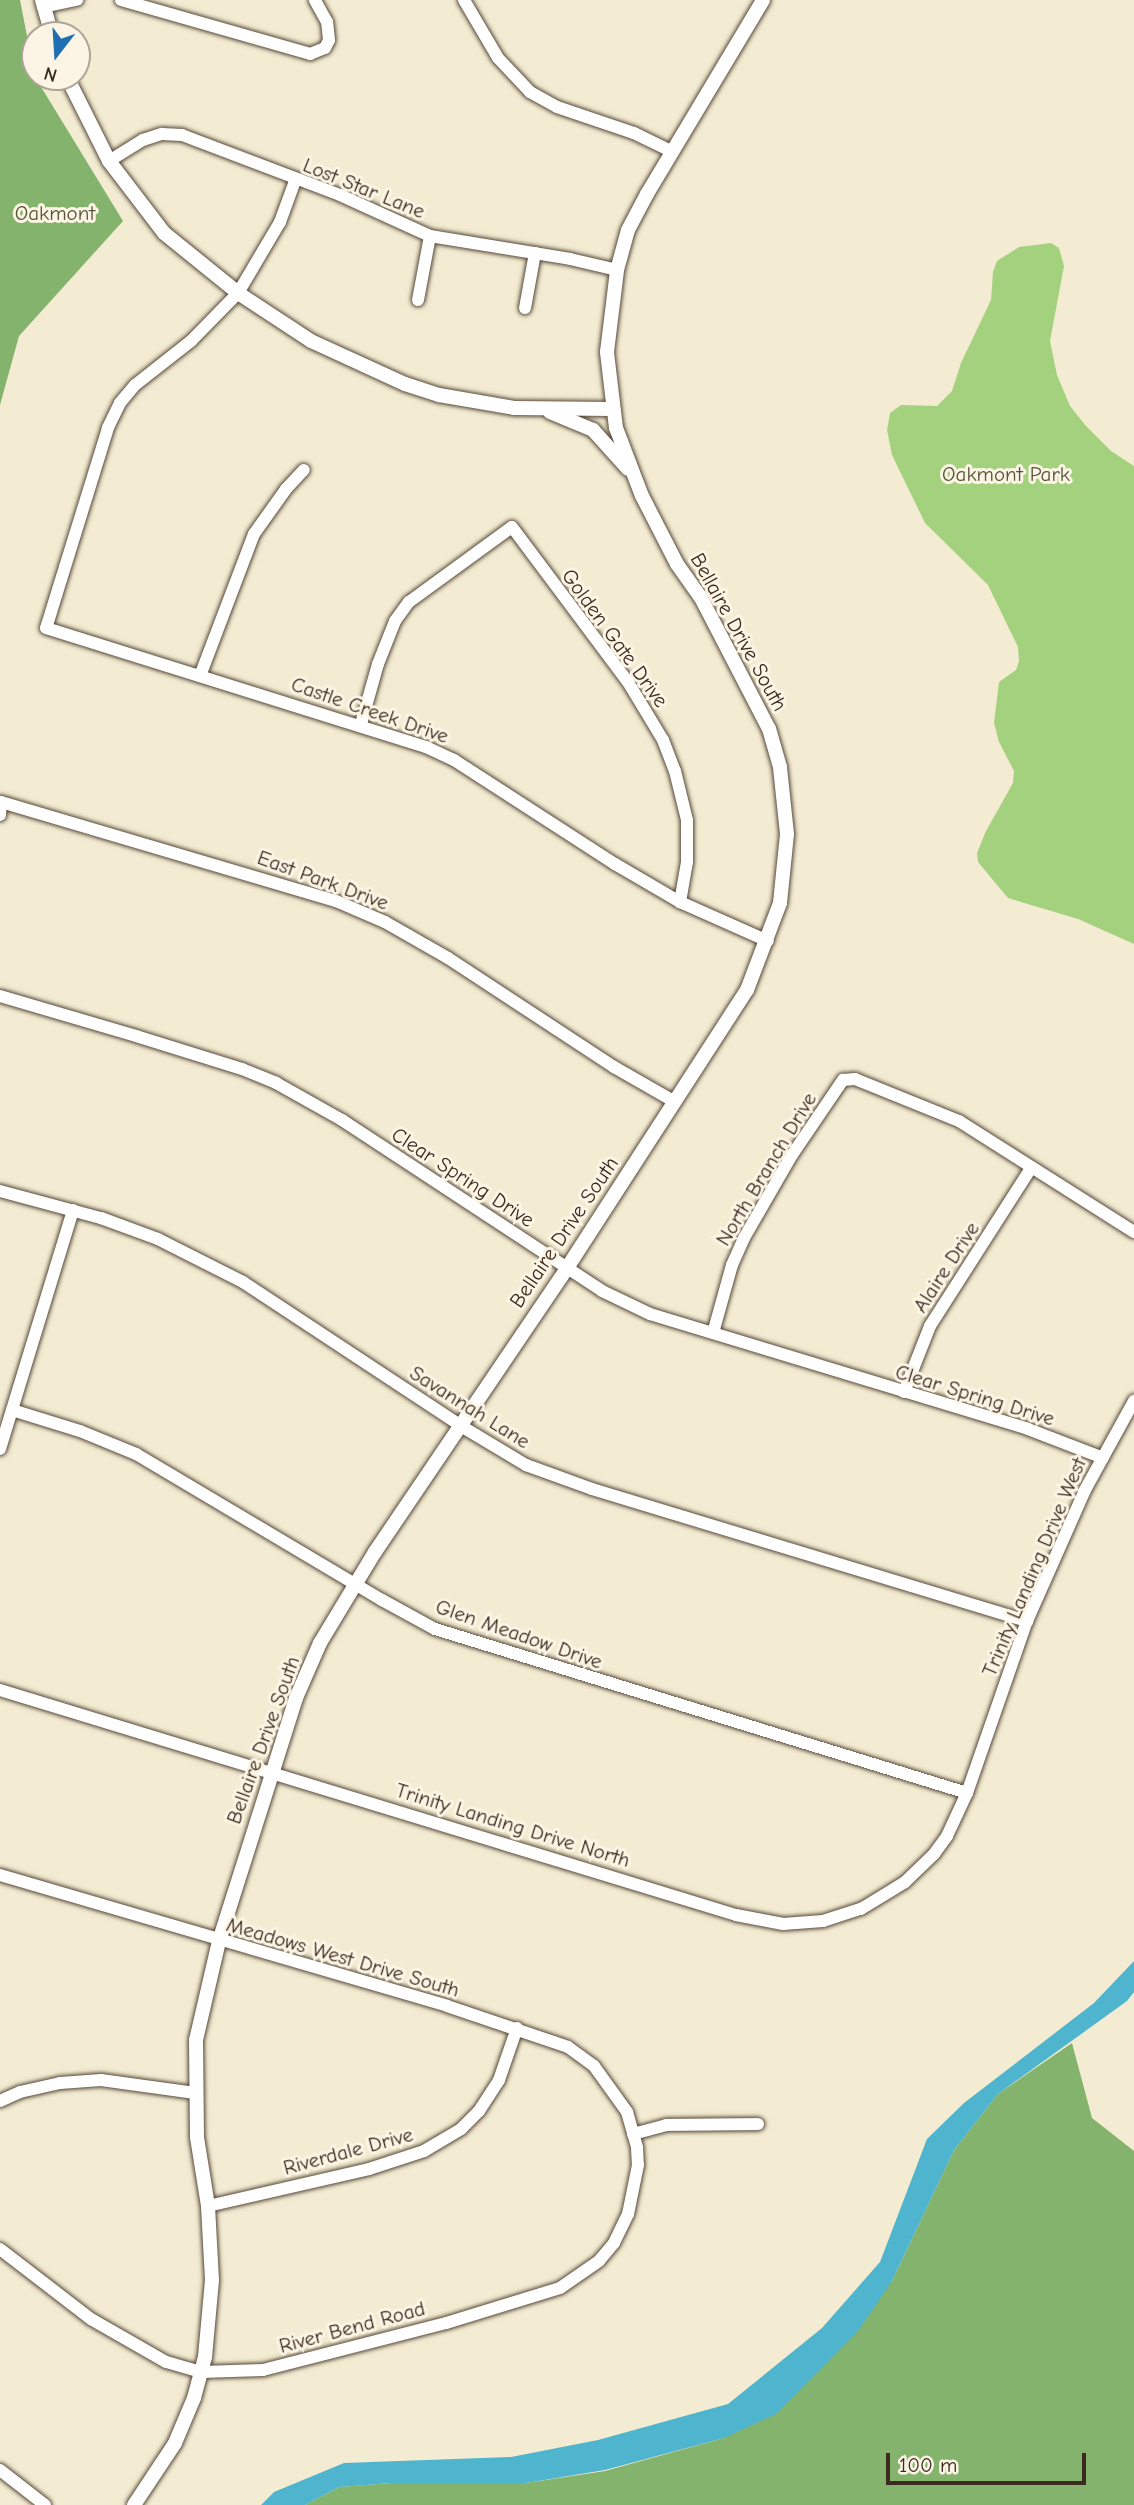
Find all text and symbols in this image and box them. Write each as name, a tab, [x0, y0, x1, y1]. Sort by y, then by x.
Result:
north arrow	[21, 21, 91, 91]
text: N	[41, 62, 60, 87]
street label: Lost Star Lane	[299, 152, 429, 224]
park label: Oakmont	[15, 200, 95, 226]
park label: Oakmont Park	[942, 461, 1070, 487]
street label: Bellaire Drive South	[685, 549, 793, 715]
street label: Golden Gate Drive	[556, 564, 674, 712]
street label: Castle Creek Drive	[288, 671, 452, 749]
street label: East Park Drive	[254, 845, 392, 915]
street label: North Branch Drive	[710, 1088, 822, 1250]
street label: Clear Spring Drive	[387, 1122, 539, 1232]
street label: Bellaire Drive South	[504, 1152, 624, 1312]
street label: Alaire Drive	[907, 1217, 985, 1317]
street label: Clear Spring Drive	[892, 1359, 1058, 1431]
street label: Savannah Lane	[405, 1360, 535, 1454]
street label: Trinity Landing Drive West	[976, 1454, 1092, 1680]
street label: Glen Meadow Drive	[432, 1594, 606, 1674]
street label: Bellaire Drive South	[221, 1653, 305, 1827]
street label: Trinity Landing Drive North	[393, 1777, 633, 1873]
street label: Meadows West Drive South	[224, 1912, 462, 2002]
street label: Riverdale Drive	[280, 2122, 416, 2180]
street label: River Bend Road	[276, 2295, 428, 2359]
scale bar	[889, 2438, 1088, 2482]
text: 100 m	[899, 2453, 957, 2477]

